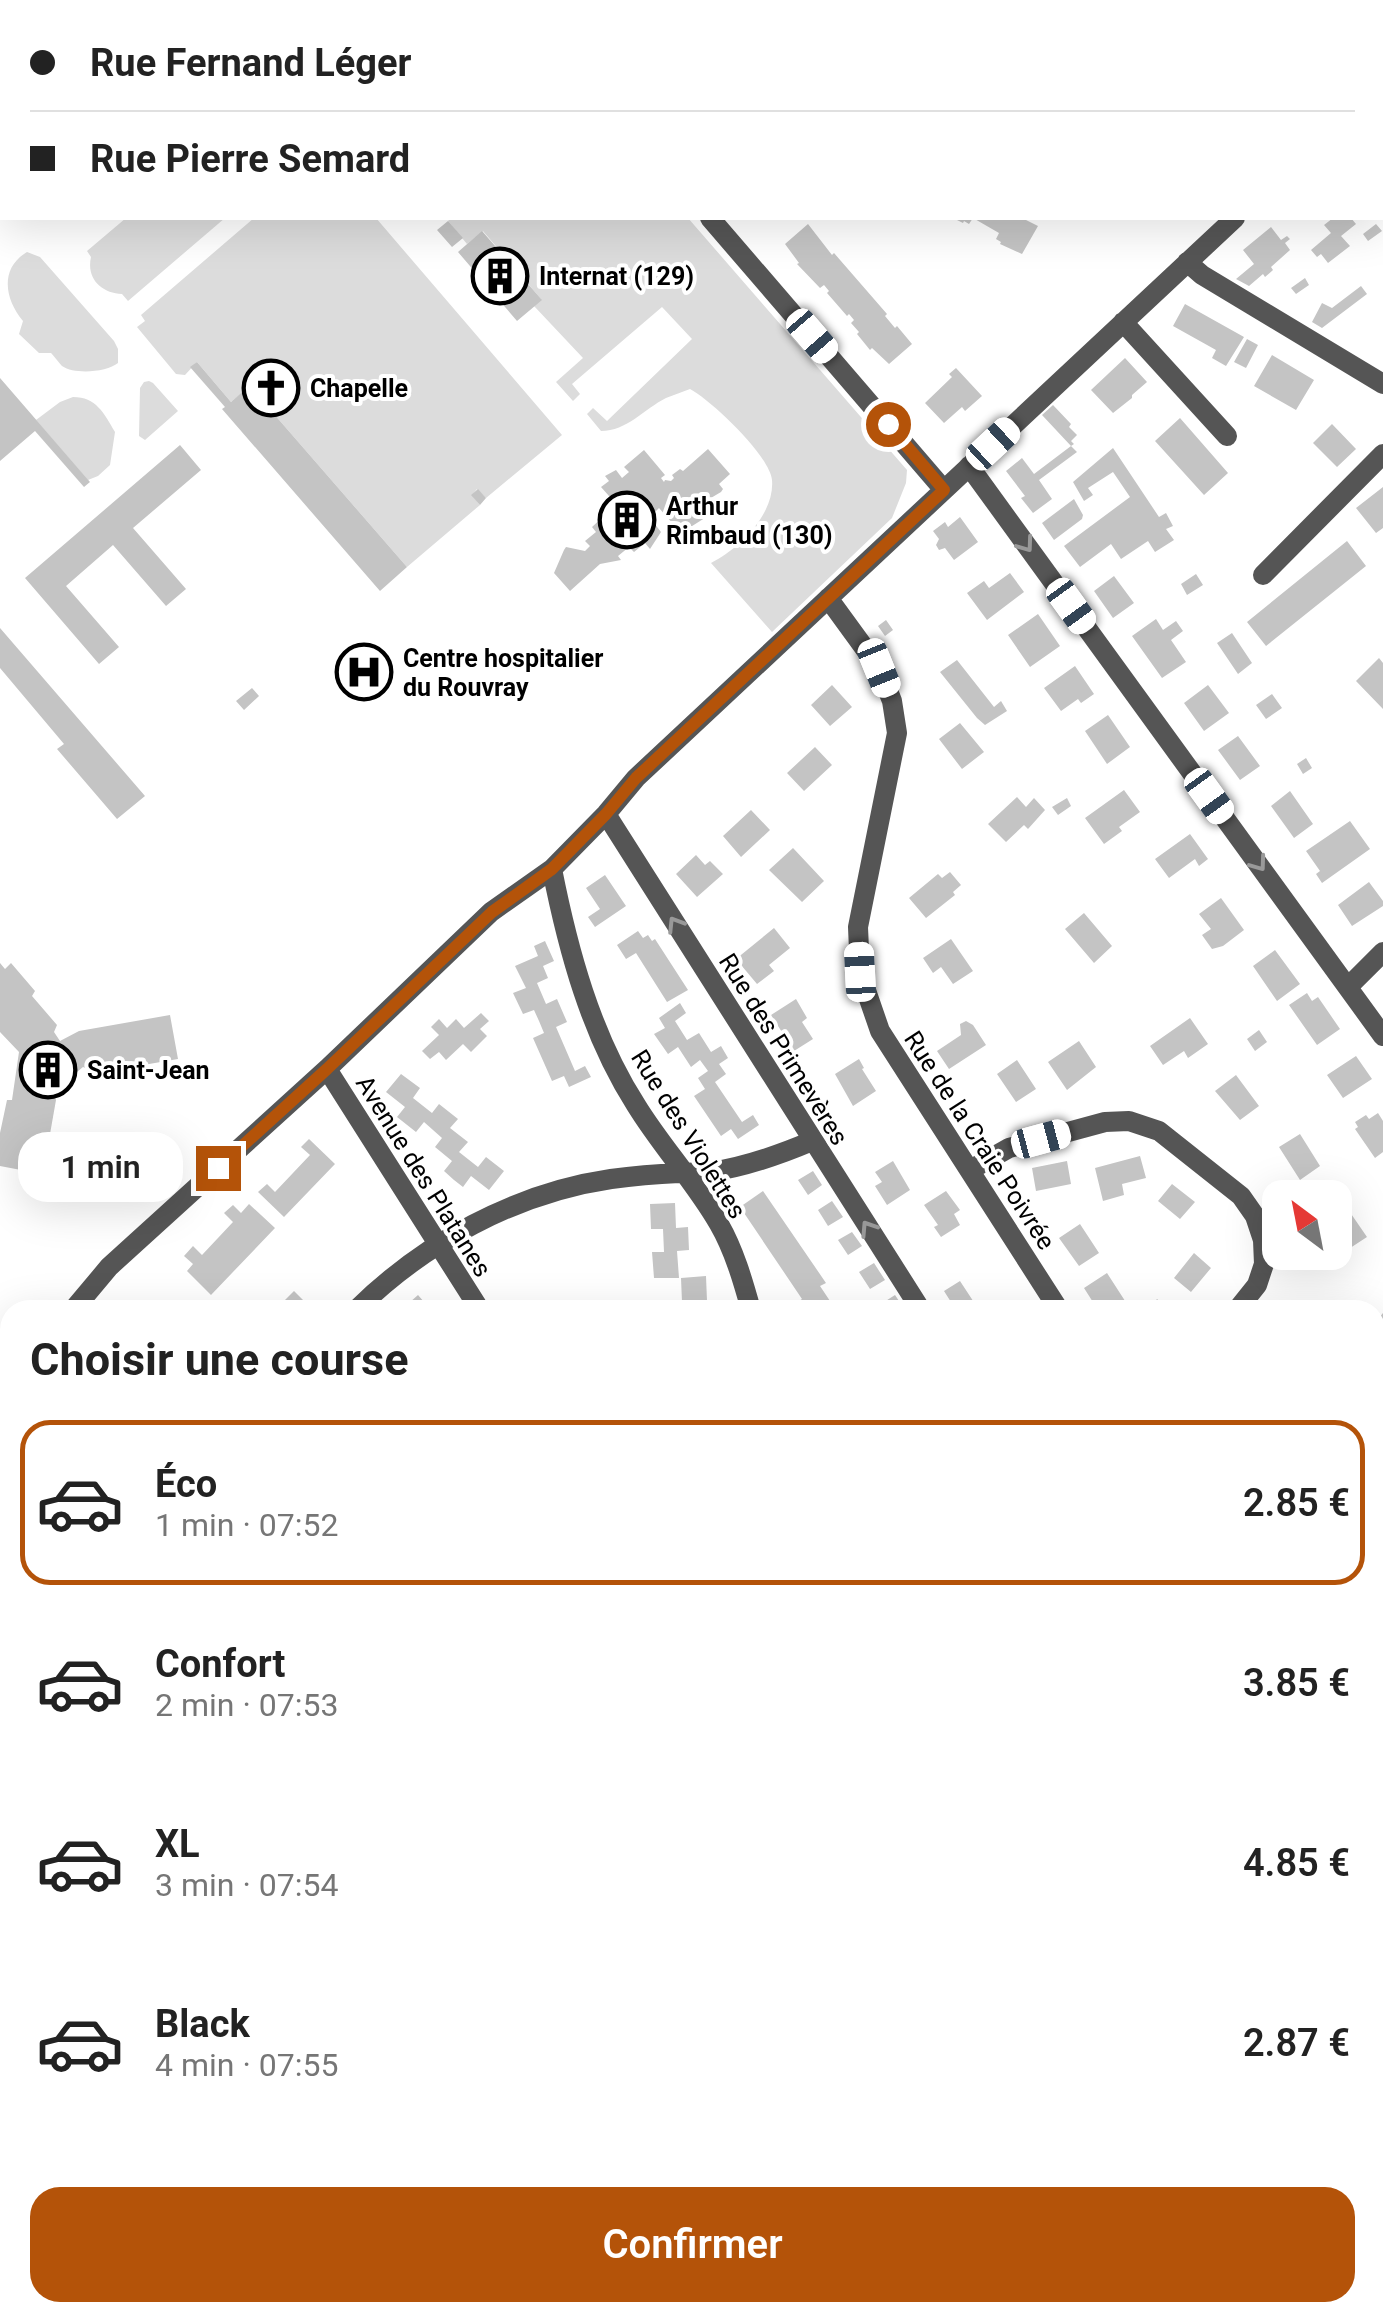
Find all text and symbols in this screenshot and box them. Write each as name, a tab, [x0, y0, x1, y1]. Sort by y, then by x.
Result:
text: Rue Fernand Léger	[90, 41, 412, 85]
text: Rue Pierre Semard	[90, 137, 410, 181]
building icon: Internat (129)	[470, 246, 530, 306]
place label: Internat (129)	[539, 262, 694, 291]
car	[781, 304, 843, 368]
church icon: Chapelle	[241, 358, 301, 418]
place label: Chapelle	[310, 374, 408, 403]
route start	[866, 402, 911, 447]
car	[961, 413, 1025, 475]
building icon: Arthur Rimbaud (130)	[597, 490, 657, 550]
place label: Arthur Rimbaud (130)	[666, 492, 833, 550]
one-way arrow	[1015, 534, 1032, 552]
car	[1041, 573, 1101, 639]
car	[854, 635, 904, 701]
hospital icon: Centre hospitalier du Rouvray	[334, 642, 394, 702]
place label: Centre hospitalier du Rouvray	[403, 644, 603, 702]
car	[1179, 763, 1239, 829]
one-way arrow	[1246, 853, 1265, 872]
one-way arrow	[668, 917, 687, 935]
car	[843, 941, 877, 1003]
street label: Rue des Primevères	[713, 948, 854, 1150]
street label: Rue de la Craie Poivrée	[898, 1026, 1061, 1255]
building icon: Saint-Jean	[18, 1040, 78, 1100]
street label: Rue des Violettes	[625, 1045, 752, 1224]
place label: Saint-Jean	[87, 1056, 210, 1085]
street label: Avenue des Platanes	[350, 1070, 497, 1282]
car	[1008, 1117, 1074, 1161]
callout: 1 min	[18, 1133, 183, 1203]
route end	[196, 1146, 241, 1191]
text: 1 min	[60, 1148, 141, 1186]
north arrow	[1262, 1180, 1352, 1270]
map controls	[1262, 1180, 1352, 1270]
one-way arrow	[861, 1221, 880, 1239]
text: Choisir une course	[30, 1333, 409, 1386]
icon: car	[35, 1458, 125, 1548]
text: Éco	[155, 1462, 217, 1506]
text: 2.85 €	[1243, 1481, 1350, 1525]
text: 1 min · 07:52	[155, 1506, 338, 1544]
icon: car	[35, 1638, 125, 1728]
text: Confort	[155, 1642, 285, 1686]
text: 3.85 €	[1243, 1661, 1350, 1705]
text: 2 min · 07:53	[155, 1686, 338, 1724]
icon: car	[35, 1818, 125, 1908]
text: XL	[155, 1822, 200, 1866]
text: 4.85 €	[1243, 1841, 1350, 1885]
text: 3 min · 07:54	[155, 1866, 338, 1904]
icon: car	[35, 1998, 125, 2088]
text: Black	[155, 2002, 250, 2046]
text: 2.87 €	[1243, 2021, 1350, 2065]
text: 4 min · 07:55	[155, 2046, 338, 2084]
button: Confirmer	[30, 2187, 1355, 2302]

